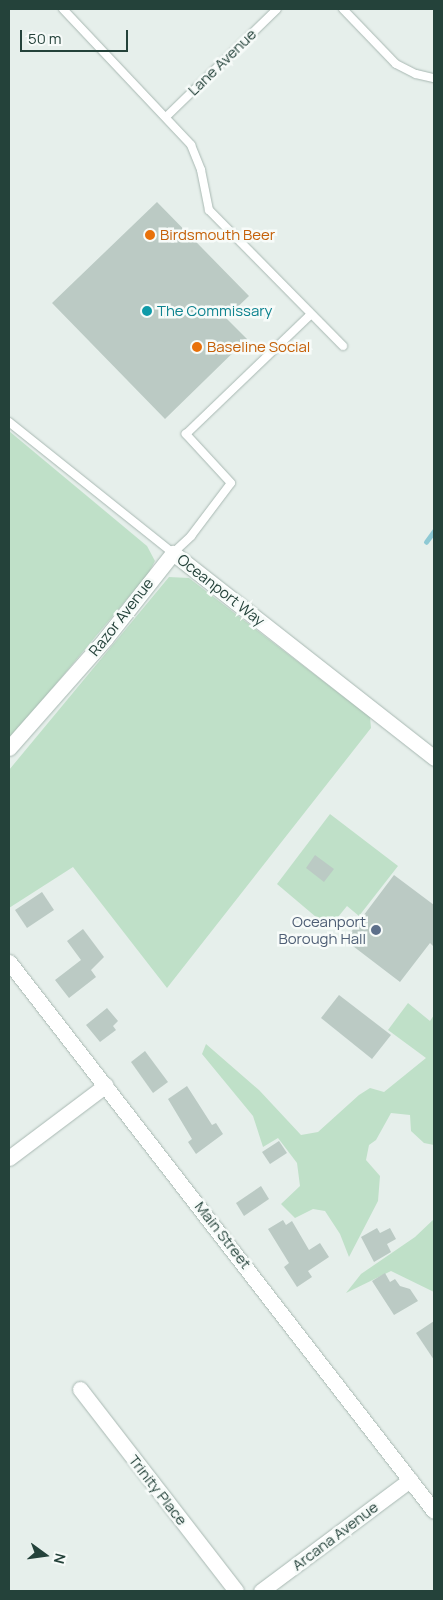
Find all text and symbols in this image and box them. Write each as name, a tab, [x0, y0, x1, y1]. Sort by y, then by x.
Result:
scale bar	[22, 20, 130, 52]
street label: Lane Avenue	[184, 25, 260, 99]
text: 50 m	[28, 28, 62, 49]
place label: Birdsmouth Beer	[160, 226, 275, 244]
marker: Birdsmouth Beer	[144, 229, 156, 241]
place label: The Commissary	[157, 302, 272, 320]
marker: The Commissary	[141, 305, 153, 317]
place label: Baseline Social	[207, 338, 310, 356]
marker: Baseline Social	[191, 341, 203, 353]
street label: Oceanport Way	[174, 550, 268, 630]
street label: Razor Avenue	[85, 575, 157, 659]
place label: Oceanport Borough Hall	[278, 912, 366, 947]
marker: Oceanport Borough Hall	[370, 924, 382, 936]
street label: Main Street	[191, 1198, 255, 1272]
street label: Trinity Place	[125, 1451, 191, 1529]
street label: Arcana Avenue	[288, 1498, 382, 1574]
north arrow	[20, 1530, 70, 1580]
text: N	[50, 1552, 70, 1566]

